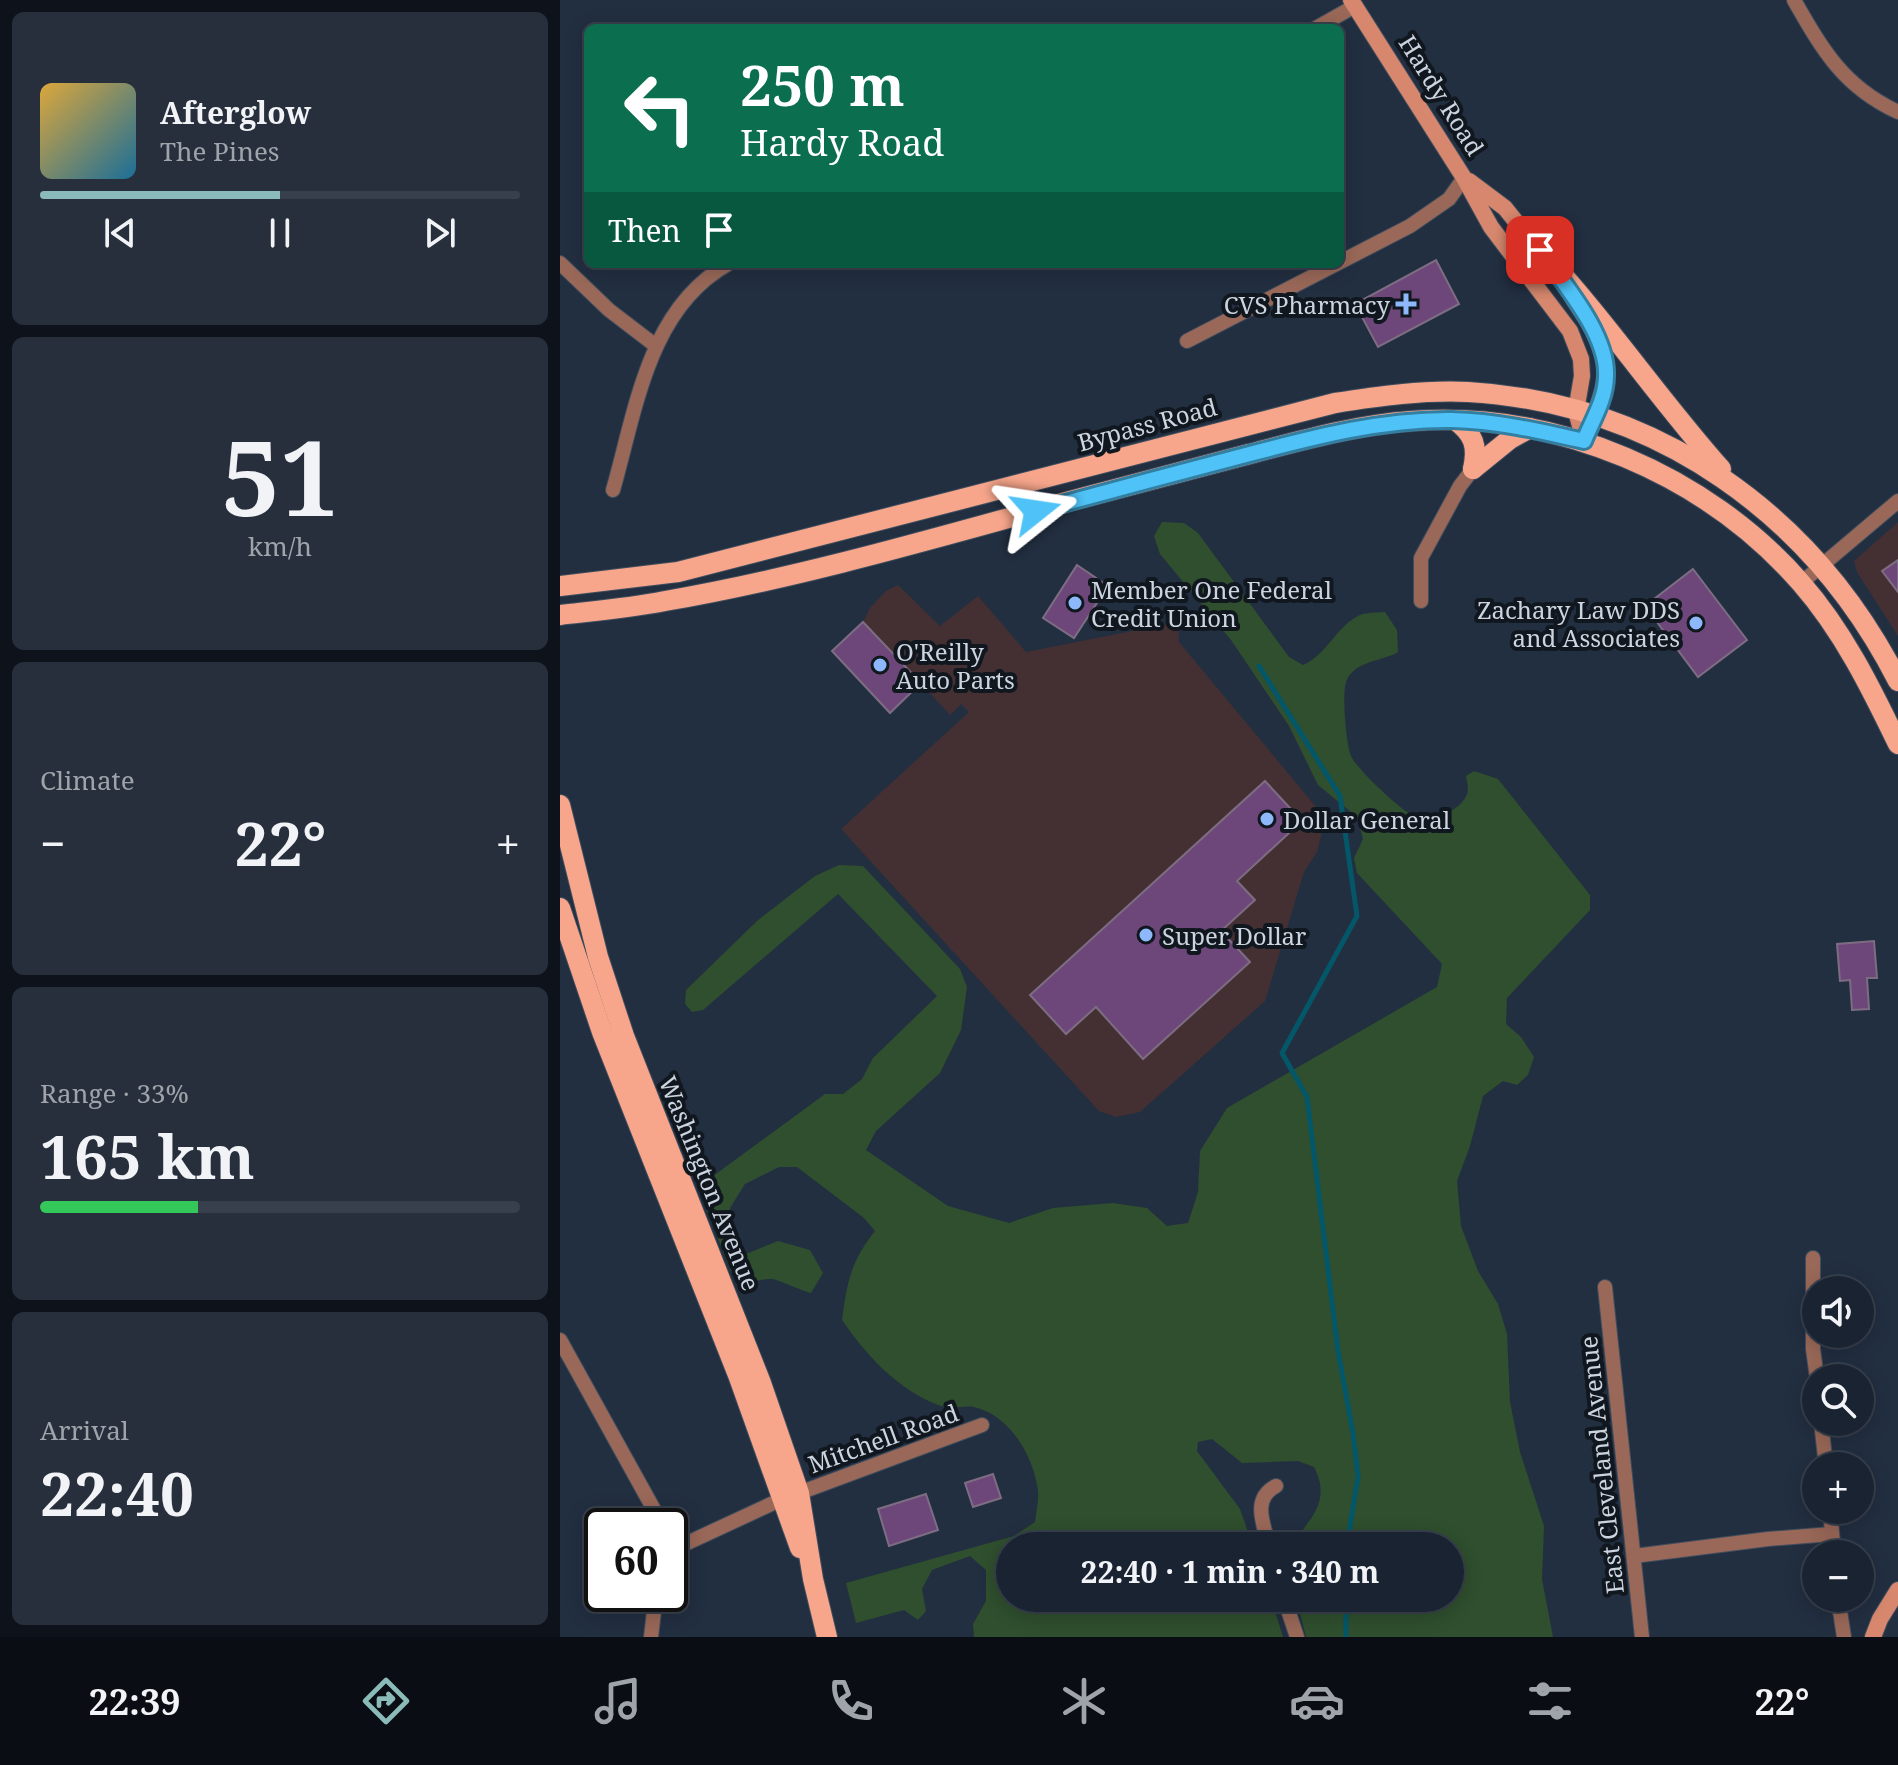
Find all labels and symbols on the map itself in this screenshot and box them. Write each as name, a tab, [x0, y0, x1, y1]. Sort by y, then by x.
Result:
street label: Hardy Road	[1392, 28, 1492, 162]
pin	[1506, 216, 1574, 284]
place label: CVS Pharmacy	[1224, 288, 1390, 321]
marker: CVS Pharmacy	[1397, 295, 1415, 313]
street label: Bypass Road	[1074, 390, 1220, 458]
position arrow	[994, 469, 1078, 553]
place label: Member One Federal Credit Union	[1091, 573, 1332, 634]
place label: Zachary Law DDS and Associates	[1477, 593, 1680, 654]
marker: Member One Federal Credit Union	[1066, 594, 1084, 612]
marker: Zachary Law DDS and Associates	[1687, 614, 1705, 632]
place label: O'Reilly Auto Parts	[896, 635, 1015, 696]
marker: O'Reilly Auto Parts	[871, 656, 889, 674]
place label: Dollar General	[1283, 803, 1451, 836]
marker: Dollar General	[1258, 810, 1276, 828]
place label: Super Dollar	[1162, 919, 1306, 952]
marker: Super Dollar	[1137, 926, 1155, 944]
street label: Washington Avenue	[652, 1071, 768, 1295]
street label: East Cleveland Avenue	[1571, 1335, 1631, 1595]
street label: Mitchell Road	[803, 1395, 963, 1480]
speed limit sign: 60	[584, 1508, 688, 1612]

